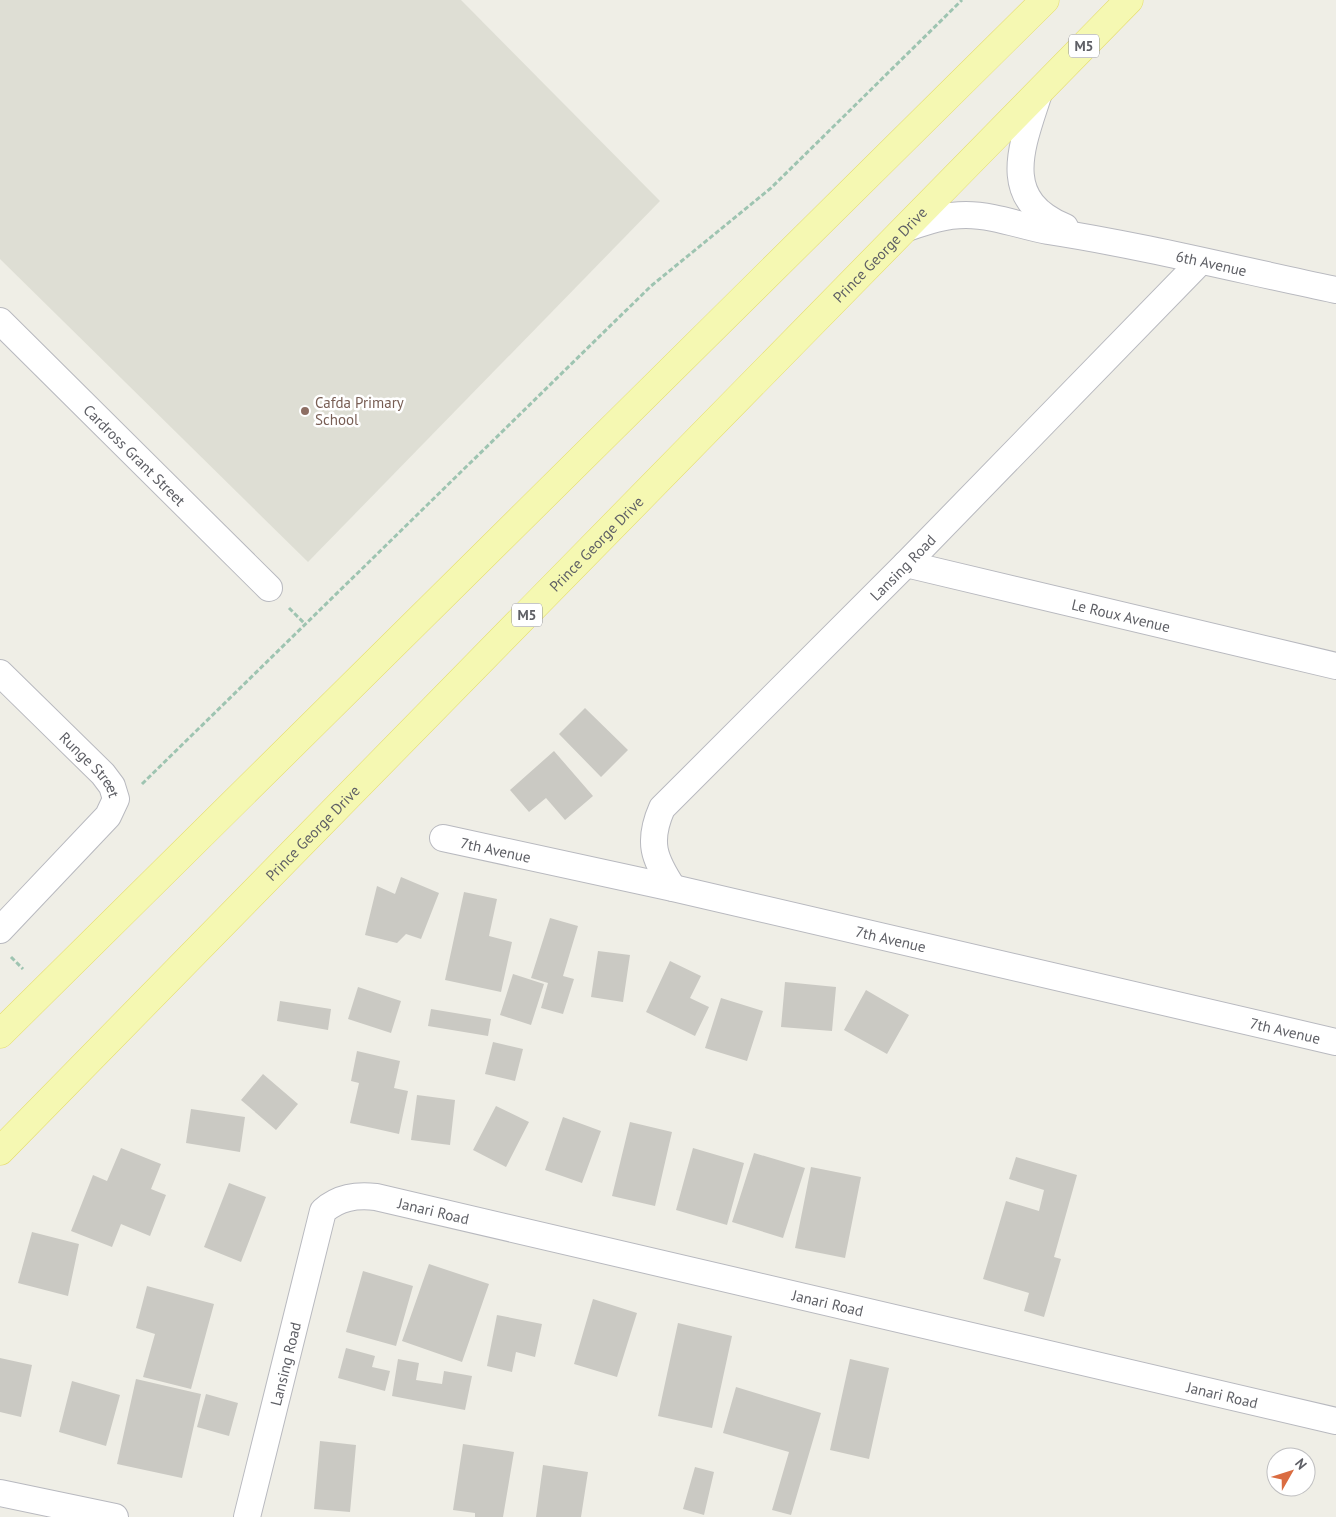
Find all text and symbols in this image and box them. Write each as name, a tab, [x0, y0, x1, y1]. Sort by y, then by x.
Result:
road number: M5	[1069, 34, 1099, 58]
street label: Prince George Drive	[828, 203, 931, 306]
street label: 6th Avenue	[1174, 246, 1249, 280]
place label: Cafda Primary School	[315, 393, 404, 429]
street label: Cardross Grant Street	[80, 400, 190, 510]
marker: Cafda Primary School	[299, 405, 311, 417]
street label: Prince George Drive	[545, 492, 647, 595]
street label: Lansing Road	[866, 530, 939, 604]
street label: Le Roux Avenue	[1070, 594, 1172, 636]
road number: M5	[512, 604, 542, 626]
street label: Runge Street	[56, 727, 124, 800]
street label: Prince George Drive	[261, 781, 363, 884]
street label: 7th Avenue	[459, 833, 533, 866]
street label: 7th Avenue	[854, 921, 928, 956]
street label: 7th Avenue	[1248, 1013, 1322, 1048]
street label: Janari Road	[395, 1193, 471, 1228]
street label: Janari Road	[790, 1285, 865, 1320]
street label: Lansing Road	[266, 1320, 305, 1407]
street label: Janari Road	[1184, 1377, 1260, 1412]
north arrow	[1266, 1447, 1316, 1497]
text: N	[1291, 1455, 1311, 1473]

